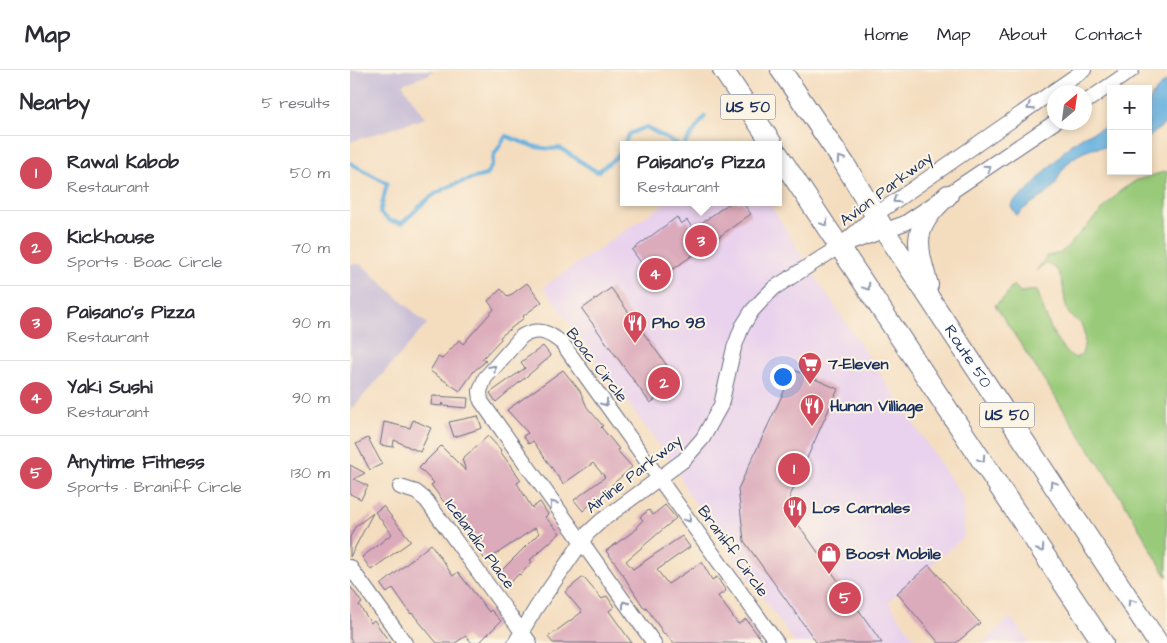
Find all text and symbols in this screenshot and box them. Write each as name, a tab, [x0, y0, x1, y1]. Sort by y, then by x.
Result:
text: Map	[25, 18, 70, 52]
text: Home	[864, 22, 909, 47]
text: Map	[937, 22, 971, 47]
text: About	[999, 22, 1047, 47]
text: Contact	[1075, 22, 1142, 47]
north arrow	[1047, 85, 1092, 130]
map controls	[1107, 85, 1152, 175]
button: +	[1107, 85, 1152, 130]
text: Nearby	[20, 88, 90, 117]
text: 5 results	[262, 92, 330, 114]
road number: US 50	[720, 94, 776, 120]
one-way arrow	[1026, 101, 1035, 111]
button: −	[1107, 130, 1152, 175]
popup	[620, 141, 782, 206]
street label: Avion Parkway	[835, 147, 938, 232]
text: Rawal Kabob	[67, 149, 179, 176]
text: Paisano's Pizza	[637, 149, 765, 176]
one-way arrow	[837, 155, 847, 164]
text: 1	[35, 162, 37, 184]
text: 50 m	[290, 162, 330, 184]
one-way arrow	[982, 165, 992, 174]
text: Restaurant	[67, 176, 149, 198]
text: Restaurant	[637, 176, 719, 198]
one-way arrow	[893, 194, 902, 203]
one-way arrow	[819, 218, 828, 227]
pin: 3	[685, 222, 717, 260]
text: Kickhouse	[67, 224, 155, 251]
text: 2	[31, 237, 41, 259]
text: 70 m	[291, 237, 330, 259]
text: Sports · Boac Circle	[67, 251, 223, 273]
pin: 4	[639, 255, 671, 293]
one-way arrow	[861, 281, 870, 291]
text: Paisano's Pizza	[67, 299, 195, 326]
restaurant icon: Pho 98	[622, 310, 648, 344]
text: 3	[32, 312, 40, 334]
text: 90 m	[292, 312, 330, 334]
place label: Pho 98	[652, 312, 706, 334]
street label: Route 50	[939, 320, 997, 392]
street label: Boac Circle	[561, 323, 633, 407]
text: Restaurant	[67, 326, 149, 348]
supermarket icon: 7-Eleven	[797, 351, 823, 385]
place label: 7-Eleven	[827, 353, 888, 375]
pin: 2	[648, 364, 680, 402]
your location	[770, 364, 796, 390]
one-way arrow	[488, 365, 497, 374]
text: Yaki Sushi	[67, 374, 153, 401]
text: 4	[31, 387, 41, 409]
text: 90 m	[292, 387, 330, 409]
restaurant icon: Hunan Villiage	[799, 393, 825, 427]
place label: Hunan Villiage	[830, 395, 924, 419]
one-way arrow	[599, 397, 608, 407]
text: Restaurant	[67, 401, 149, 423]
road number: US 50	[980, 402, 1034, 428]
street label: Airline Parkway	[581, 429, 687, 519]
text: Anytime Fitness	[67, 449, 205, 476]
pin: 1	[778, 450, 810, 488]
one-way arrow	[975, 453, 985, 462]
text: 5	[30, 462, 42, 484]
text: 130 m	[291, 462, 330, 484]
text: Sports · Braniff Circle	[67, 476, 242, 498]
one-way arrow	[1050, 480, 1059, 490]
street label: Icelandic Place	[440, 494, 520, 594]
restaurant icon: Los Carnales	[782, 495, 808, 529]
place label: Los Carnales	[812, 497, 910, 519]
one-way arrow	[550, 500, 559, 510]
street label: Braniff Circle	[692, 501, 774, 601]
one-way arrow	[682, 513, 691, 523]
shop icon: Boost Mobile	[816, 541, 842, 575]
place label: Boost Mobile	[846, 543, 941, 565]
one-way arrow	[1035, 543, 1044, 552]
pin: 5	[829, 579, 861, 617]
one-way arrow	[1128, 599, 1137, 608]
one-way arrow	[622, 600, 632, 609]

